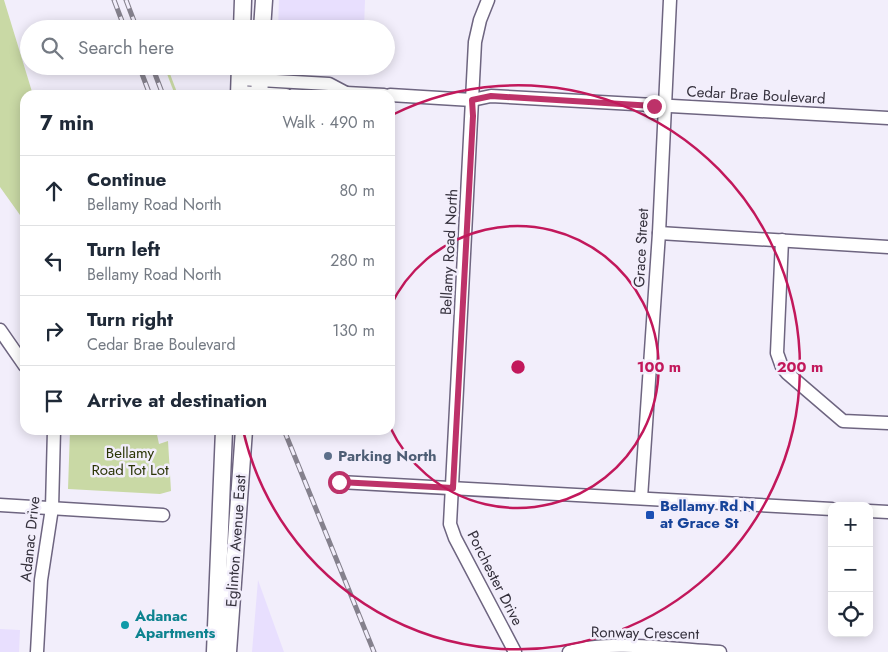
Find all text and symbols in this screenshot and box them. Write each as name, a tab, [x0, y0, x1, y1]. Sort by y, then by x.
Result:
search box	[20, 20, 395, 75]
icon: search	[38, 34, 66, 62]
text: Search here	[78, 34, 174, 61]
street label: Cedar Brae Boulevard	[686, 80, 826, 110]
route end	[643, 95, 666, 118]
text: 7 min	[40, 108, 94, 138]
text: Walk · 490 m	[283, 111, 375, 134]
text: Continue	[87, 166, 166, 193]
icon: ahead	[40, 177, 68, 205]
text: 80 m	[339, 179, 375, 202]
street label: Bellamy Road North	[435, 188, 463, 316]
text: Bellamy Road North	[87, 193, 222, 216]
street label: Grace Street	[628, 207, 654, 288]
text: Turn left	[87, 236, 160, 263]
icon: left	[40, 247, 68, 275]
text: 280 m	[330, 249, 375, 272]
text: Bellamy Road North	[87, 263, 222, 286]
text: Turn right	[87, 306, 173, 333]
icon: right	[40, 317, 68, 345]
text: 130 m	[332, 319, 375, 342]
text: Cedar Brae Boulevard	[87, 333, 236, 356]
text: 100 m	[637, 356, 681, 378]
text: 200 m	[777, 356, 823, 378]
centre of rings	[509, 358, 527, 376]
icon: arrive	[40, 387, 68, 415]
text: Arrive at destination	[87, 387, 267, 414]
park label: Bellamy Road Tot Lot	[91, 442, 169, 481]
place label: Parking North	[338, 445, 436, 467]
marker: Parking North	[322, 450, 334, 462]
route start	[328, 471, 351, 494]
street label: Eglinton Avenue East	[220, 474, 252, 608]
street label: Adanac Drive	[15, 495, 45, 583]
place label: Bellamy Rd N at Grace St	[660, 495, 755, 534]
map controls	[828, 502, 873, 637]
button: +	[828, 502, 873, 547]
marker: Bellamy Rd N at Grace St	[644, 509, 656, 521]
street label: Porchester Drive	[462, 527, 529, 630]
button: −	[828, 547, 873, 592]
button: locate	[828, 592, 873, 637]
place label: Adanac Apartments	[134, 605, 216, 644]
marker: Adanac Apartments	[119, 619, 131, 631]
street label: Ronway Crescent	[591, 621, 700, 645]

